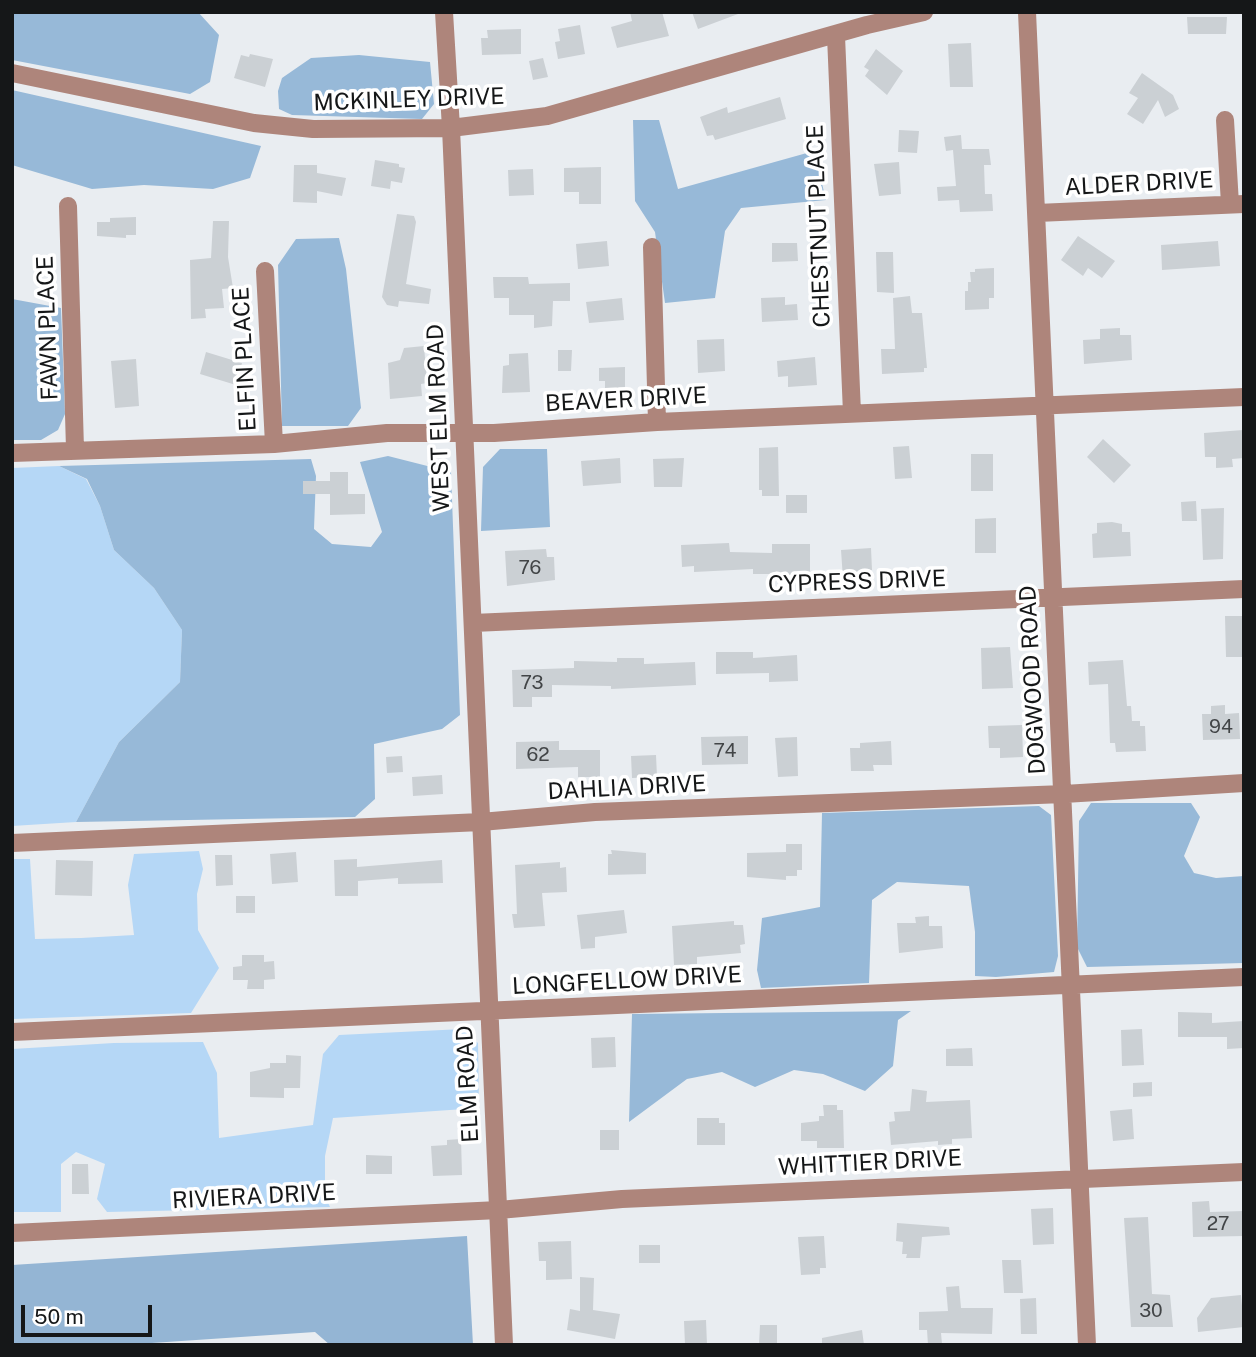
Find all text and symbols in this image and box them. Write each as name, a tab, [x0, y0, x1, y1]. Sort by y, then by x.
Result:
street label: MCKINLEY DRIVE	[313, 83, 505, 117]
street label: CHESTNUT PLACE	[802, 124, 836, 328]
street label: ALDER DRIVE	[1064, 166, 1214, 202]
street label: FAWN PLACE	[32, 255, 64, 401]
street label: ELFIN PLACE	[227, 286, 263, 432]
street label: WEST ELM ROAD	[422, 324, 456, 512]
street label: BEAVER DRIVE	[544, 382, 708, 418]
house number: 76	[519, 557, 541, 579]
street label: CYPRESS DRIVE	[767, 565, 947, 599]
street label: DOGWOOD ROAD	[1014, 585, 1052, 775]
house number: 73	[520, 672, 544, 694]
house number: 94	[1209, 716, 1233, 738]
house number: 74	[714, 740, 736, 762]
house number: 62	[526, 744, 550, 766]
street label: DAHLIA DRIVE	[547, 770, 707, 806]
street label: LONGFELLOW DRIVE	[511, 961, 743, 1001]
street label: ELM ROAD	[451, 1025, 485, 1143]
street label: WHITTIER DRIVE	[777, 1144, 963, 1182]
street label: RIVIERA DRIVE	[171, 1179, 337, 1215]
house number: 27	[1207, 1213, 1229, 1235]
scale bar	[24, 1290, 156, 1334]
house number: 30	[1139, 1300, 1163, 1322]
text: 50 m	[34, 1304, 84, 1329]

